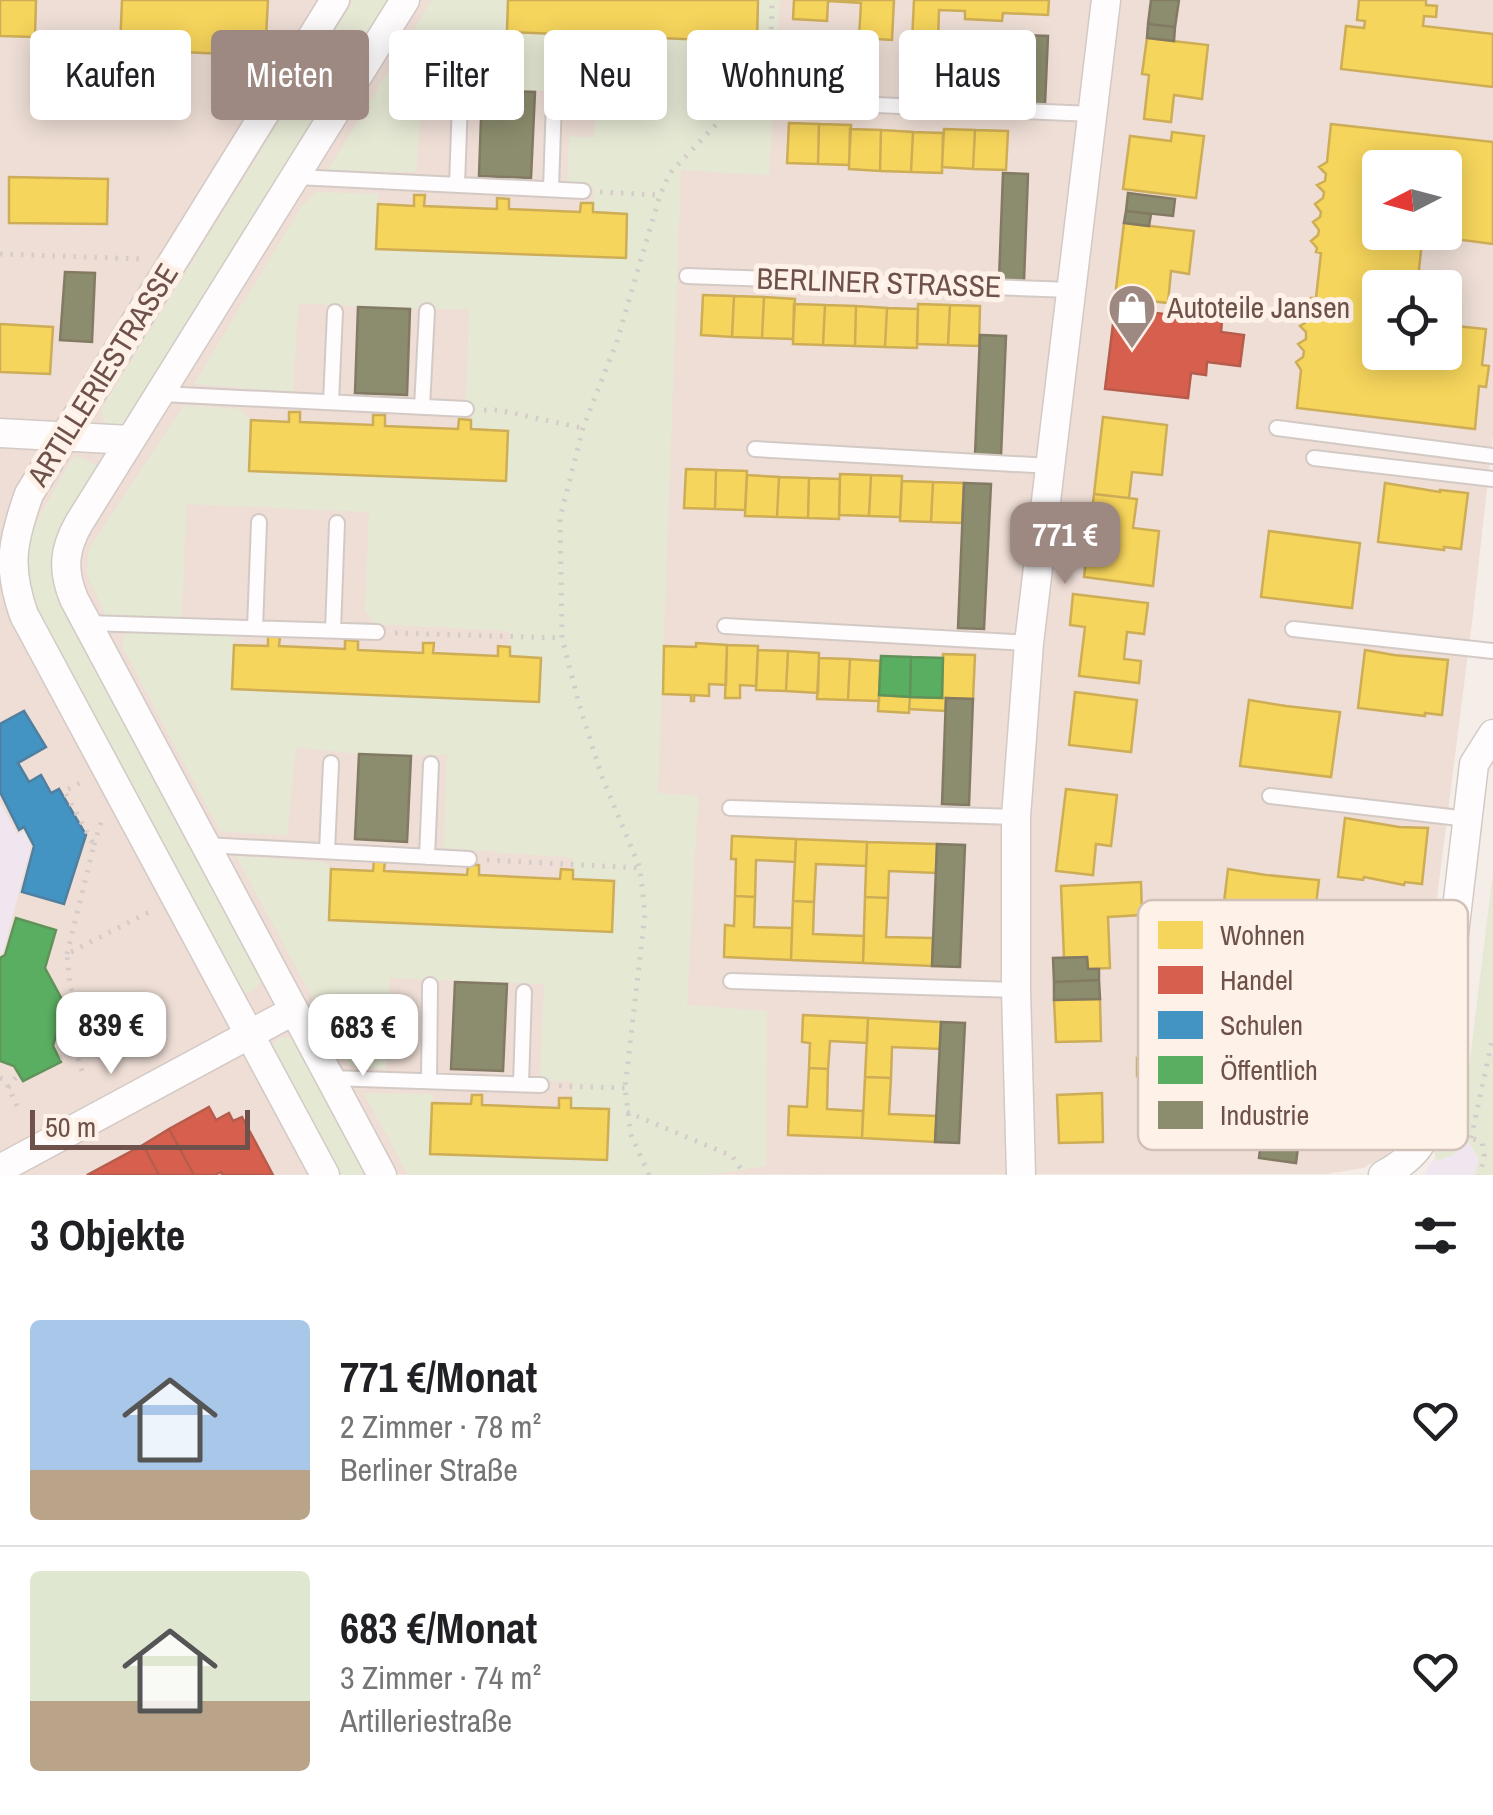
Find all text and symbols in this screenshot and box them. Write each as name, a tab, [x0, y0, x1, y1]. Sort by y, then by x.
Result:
chip: Kaufen	[30, 30, 191, 120]
chip: Mieten	[211, 30, 369, 120]
chip: Filter	[389, 30, 524, 120]
chip: Neu	[544, 30, 667, 120]
chip: Wohnung	[687, 30, 879, 120]
chip: Haus	[899, 30, 1036, 120]
north arrow	[1362, 150, 1462, 250]
map controls	[1362, 150, 1462, 370]
street label: ARTILLERIESTRASSE	[17, 256, 187, 494]
street label: BERLINER STRASSE	[756, 258, 1002, 306]
button: locate	[1362, 270, 1462, 370]
shop icon: Autoteile Jansen	[1106, 282, 1158, 350]
place label: Autoteile Jansen	[1166, 287, 1350, 327]
pin: 771 €	[995, 502, 1135, 587]
text: 771 €	[1032, 513, 1098, 556]
legend	[1138, 900, 1468, 1150]
text: Wohnen	[1220, 916, 1305, 954]
text: Handel	[1220, 961, 1293, 999]
pin: 839 €	[41, 992, 181, 1077]
pin: 683 €	[293, 994, 433, 1079]
text: 839 €	[78, 1003, 144, 1046]
text: 683 €	[330, 1005, 396, 1048]
text: Schulen	[1220, 1006, 1303, 1044]
text: Öffentlich	[1220, 1051, 1318, 1089]
text: Industrie	[1220, 1096, 1309, 1134]
scale bar	[30, 1105, 250, 1150]
text: 50 m	[45, 1108, 96, 1146]
text: 3 Objekte	[30, 1207, 185, 1263]
icon: filters	[1408, 1208, 1463, 1263]
text: 771 €/Monat	[340, 1349, 537, 1405]
icon: home	[110, 1360, 230, 1480]
icon: heart	[1408, 1393, 1463, 1448]
text: 2 Zimmer · 78 m²	[340, 1405, 541, 1448]
text: Berliner Straße	[340, 1448, 518, 1491]
text: 683 €/Monat	[340, 1600, 537, 1656]
icon: home	[110, 1611, 230, 1731]
icon: heart	[1408, 1644, 1463, 1699]
text: 3 Zimmer · 74 m²	[340, 1656, 541, 1699]
text: Artilleriestraße	[340, 1699, 512, 1742]

